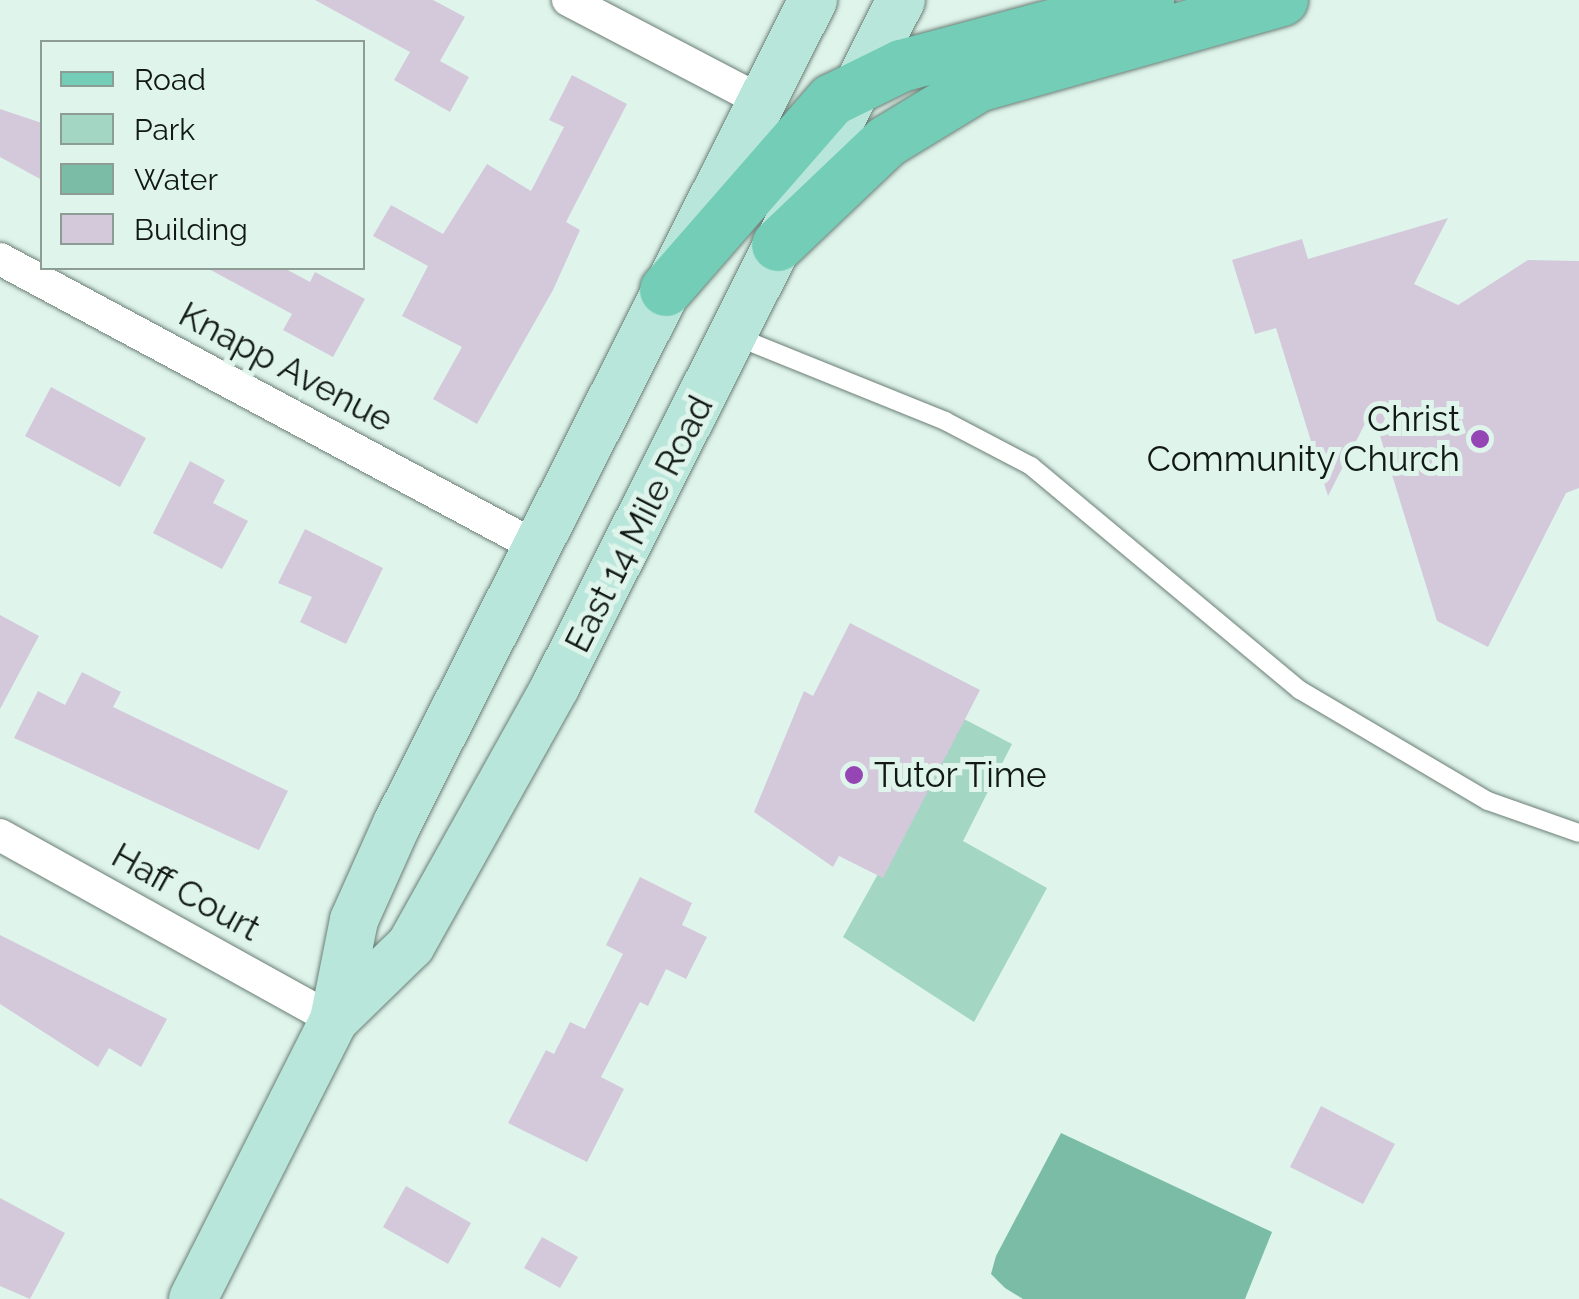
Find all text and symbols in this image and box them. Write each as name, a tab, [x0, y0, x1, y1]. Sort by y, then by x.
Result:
legend	[40, 40, 365, 270]
text: Road	[134, 62, 206, 97]
text: Park	[134, 112, 195, 147]
text: Water	[134, 162, 218, 197]
text: Building	[134, 212, 248, 247]
street label: Knapp Avenue	[172, 293, 400, 441]
street label: East 14 Mile Road	[556, 389, 722, 659]
place label: Christ Community Church	[1146, 398, 1460, 480]
marker: Christ Community Church	[1469, 428, 1491, 450]
place label: Tutor Time	[874, 754, 1048, 796]
marker: Tutor Time	[843, 764, 865, 786]
street label: Haff Court	[104, 834, 268, 950]

